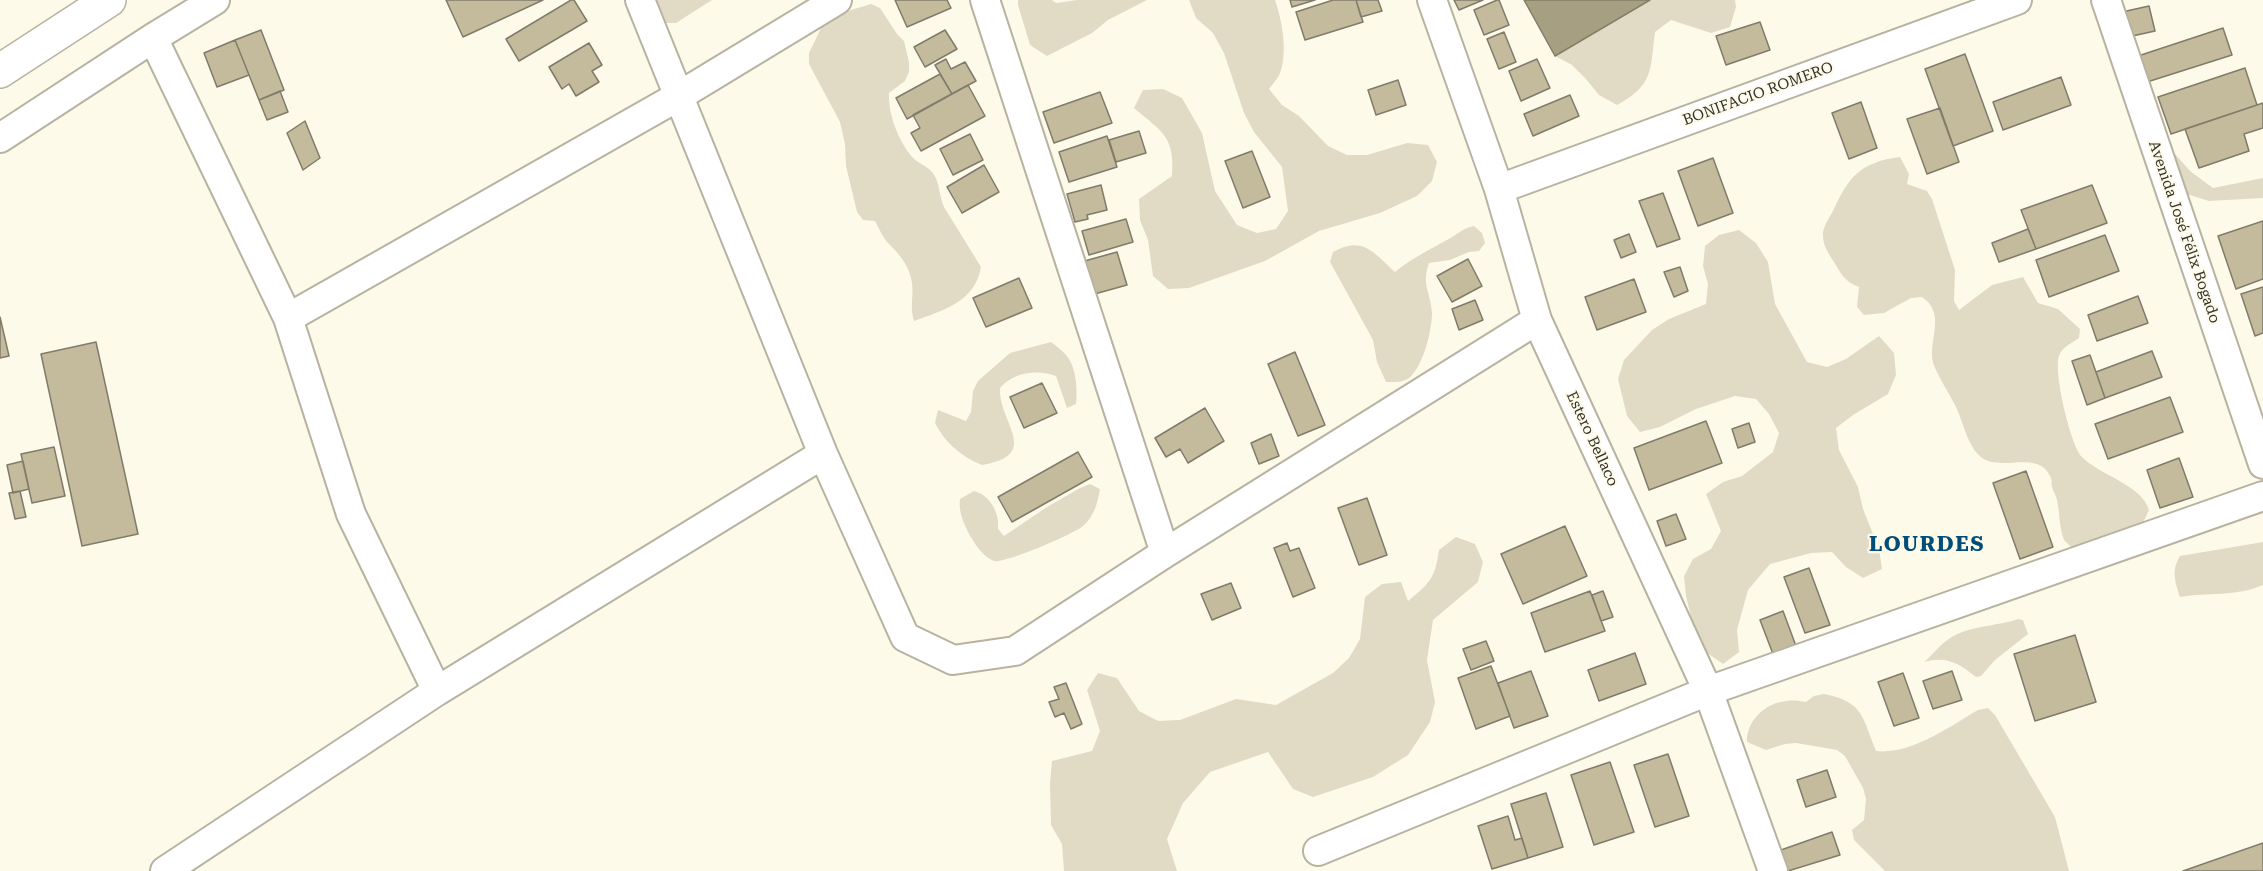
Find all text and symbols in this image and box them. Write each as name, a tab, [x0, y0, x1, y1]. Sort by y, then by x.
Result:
street label: BONIFACIO ROMERO	[1680, 58, 1836, 130]
street label: Avenida José Félix Bogado	[2144, 138, 2224, 326]
street label: Estero Bellaco	[1562, 389, 1622, 489]
district label: LOURDES	[1869, 532, 1985, 558]

